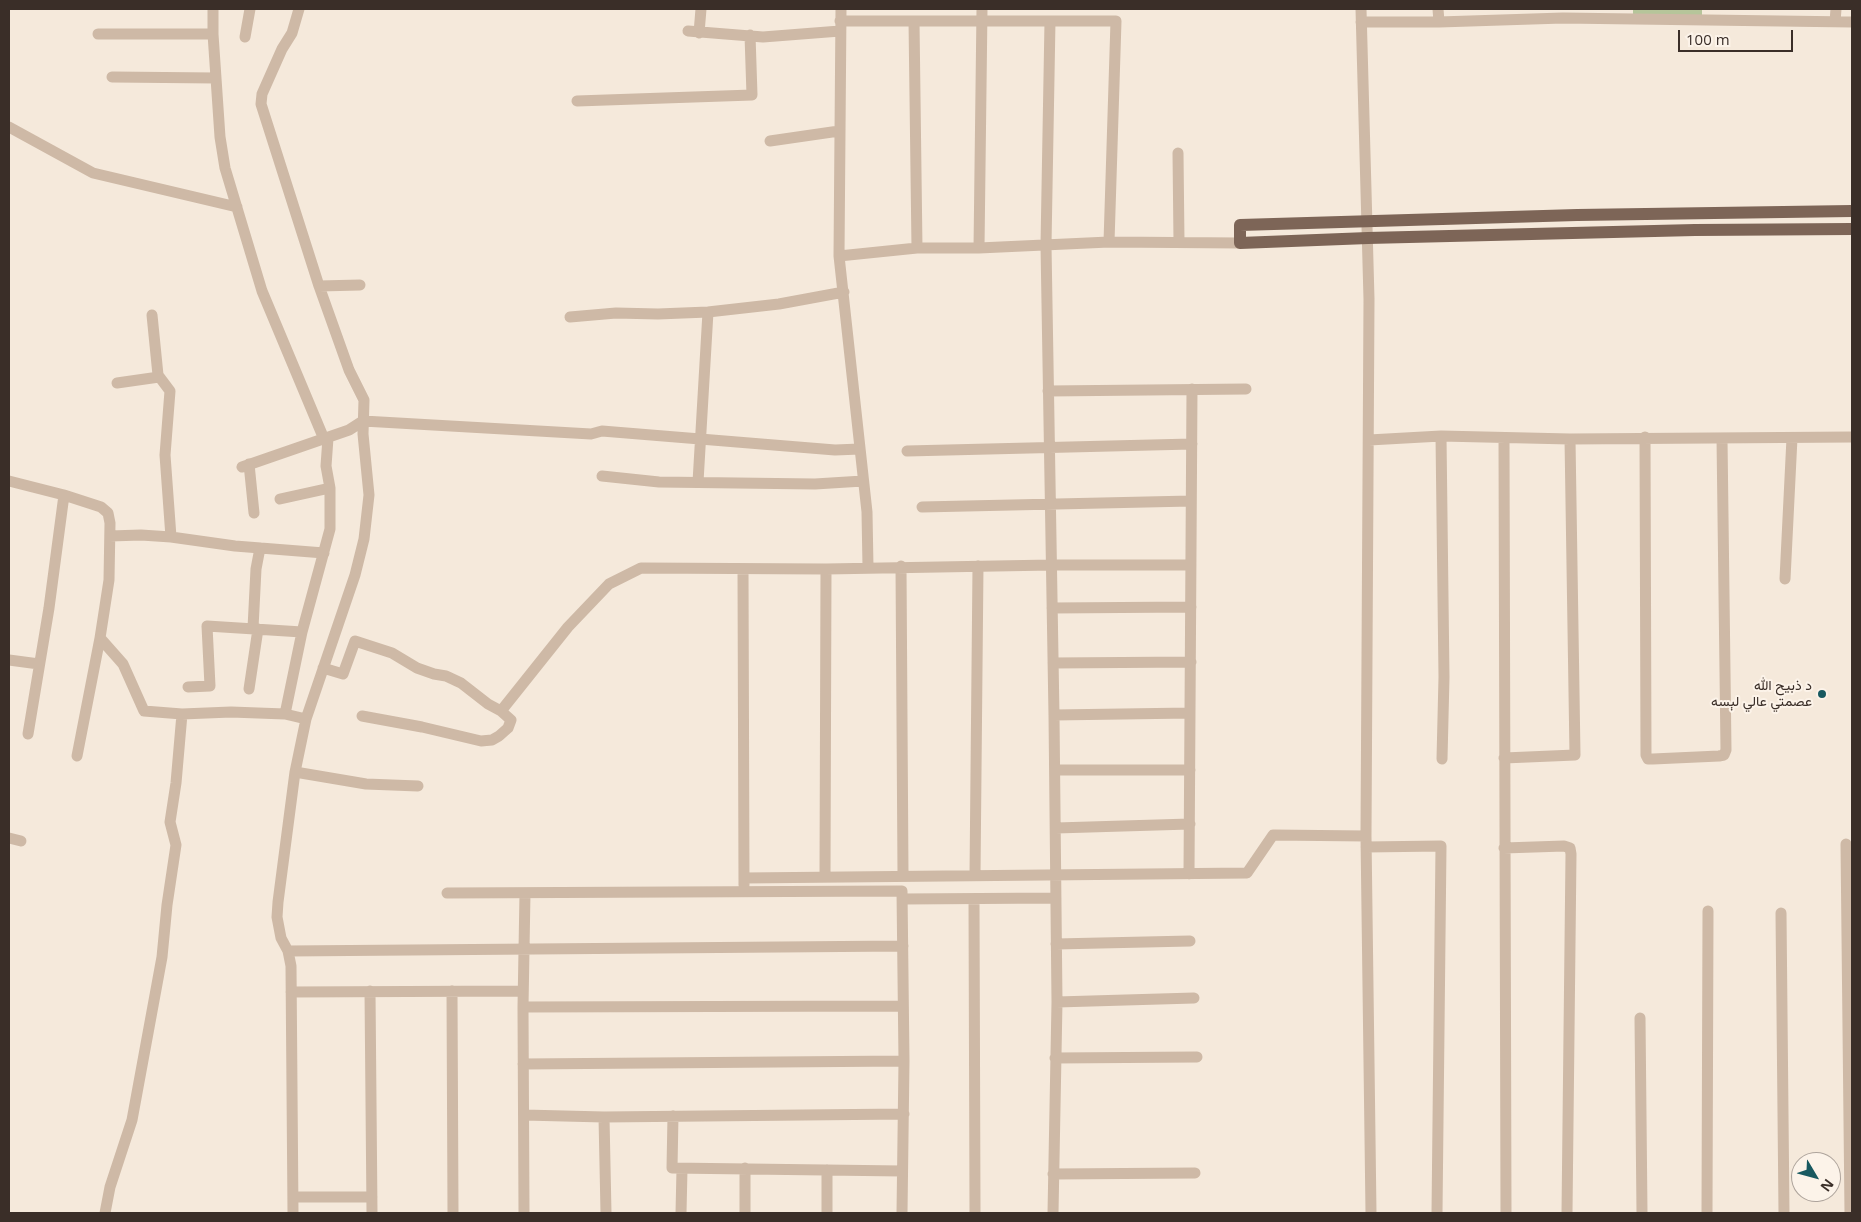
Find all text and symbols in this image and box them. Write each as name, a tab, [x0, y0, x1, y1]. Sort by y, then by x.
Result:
scale bar	[1681, 20, 1796, 52]
text: 100 m	[1686, 29, 1730, 49]
place label: د ذبیح الله عصمتي عالي لېسه	[1711, 678, 1812, 710]
marker: د ذبیح الله عصمتي عالي لېسه	[1816, 688, 1828, 700]
north arrow	[1791, 1152, 1841, 1202]
text: N	[1817, 1175, 1839, 1196]

